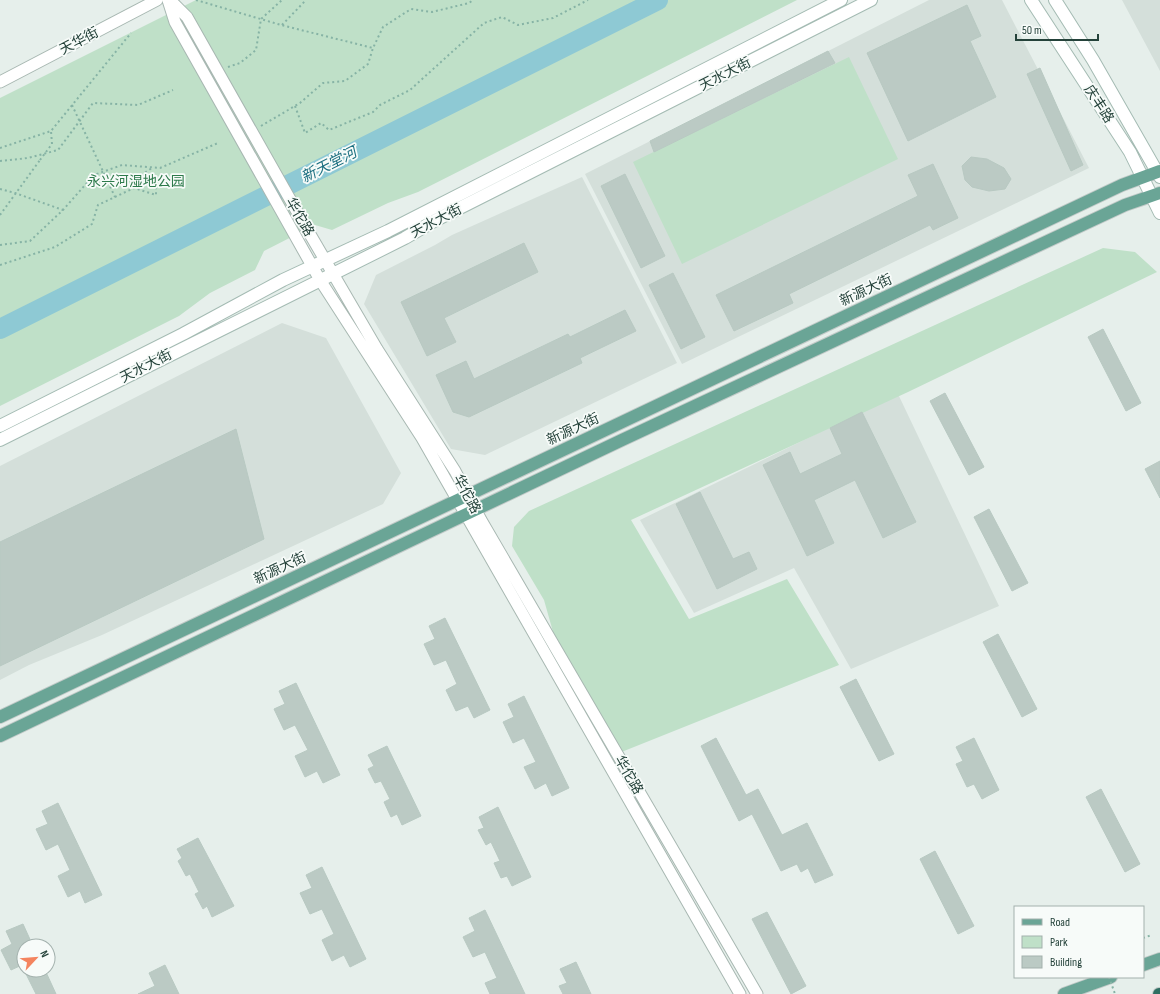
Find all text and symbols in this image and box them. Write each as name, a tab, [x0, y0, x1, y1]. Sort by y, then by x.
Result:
scale bar	[1016, 16, 1098, 42]
text: 50 m	[1022, 23, 1042, 38]
street label: 天华街	[56, 24, 102, 58]
street label: 天水大街	[696, 54, 754, 94]
street label: 庆丰路	[1080, 82, 1118, 126]
water label: 新天堂河	[298, 142, 363, 187]
park label: 永兴河湿地公园	[87, 173, 185, 190]
street label: 华佗路	[282, 195, 318, 239]
street label: 天水大街	[407, 200, 465, 242]
street label: 新源大街	[837, 270, 895, 310]
street label: 天水大街	[117, 346, 175, 386]
street label: 新源大街	[544, 409, 602, 449]
street label: 华佗路	[450, 471, 484, 517]
street label: 新源大街	[251, 548, 309, 588]
street label: 华佗路	[611, 753, 647, 797]
legend	[1014, 906, 1144, 978]
text: Road	[1050, 915, 1070, 930]
text: Park	[1050, 935, 1068, 950]
north arrow	[16, 938, 56, 978]
text: N	[37, 948, 52, 959]
text: Building	[1050, 955, 1082, 970]

